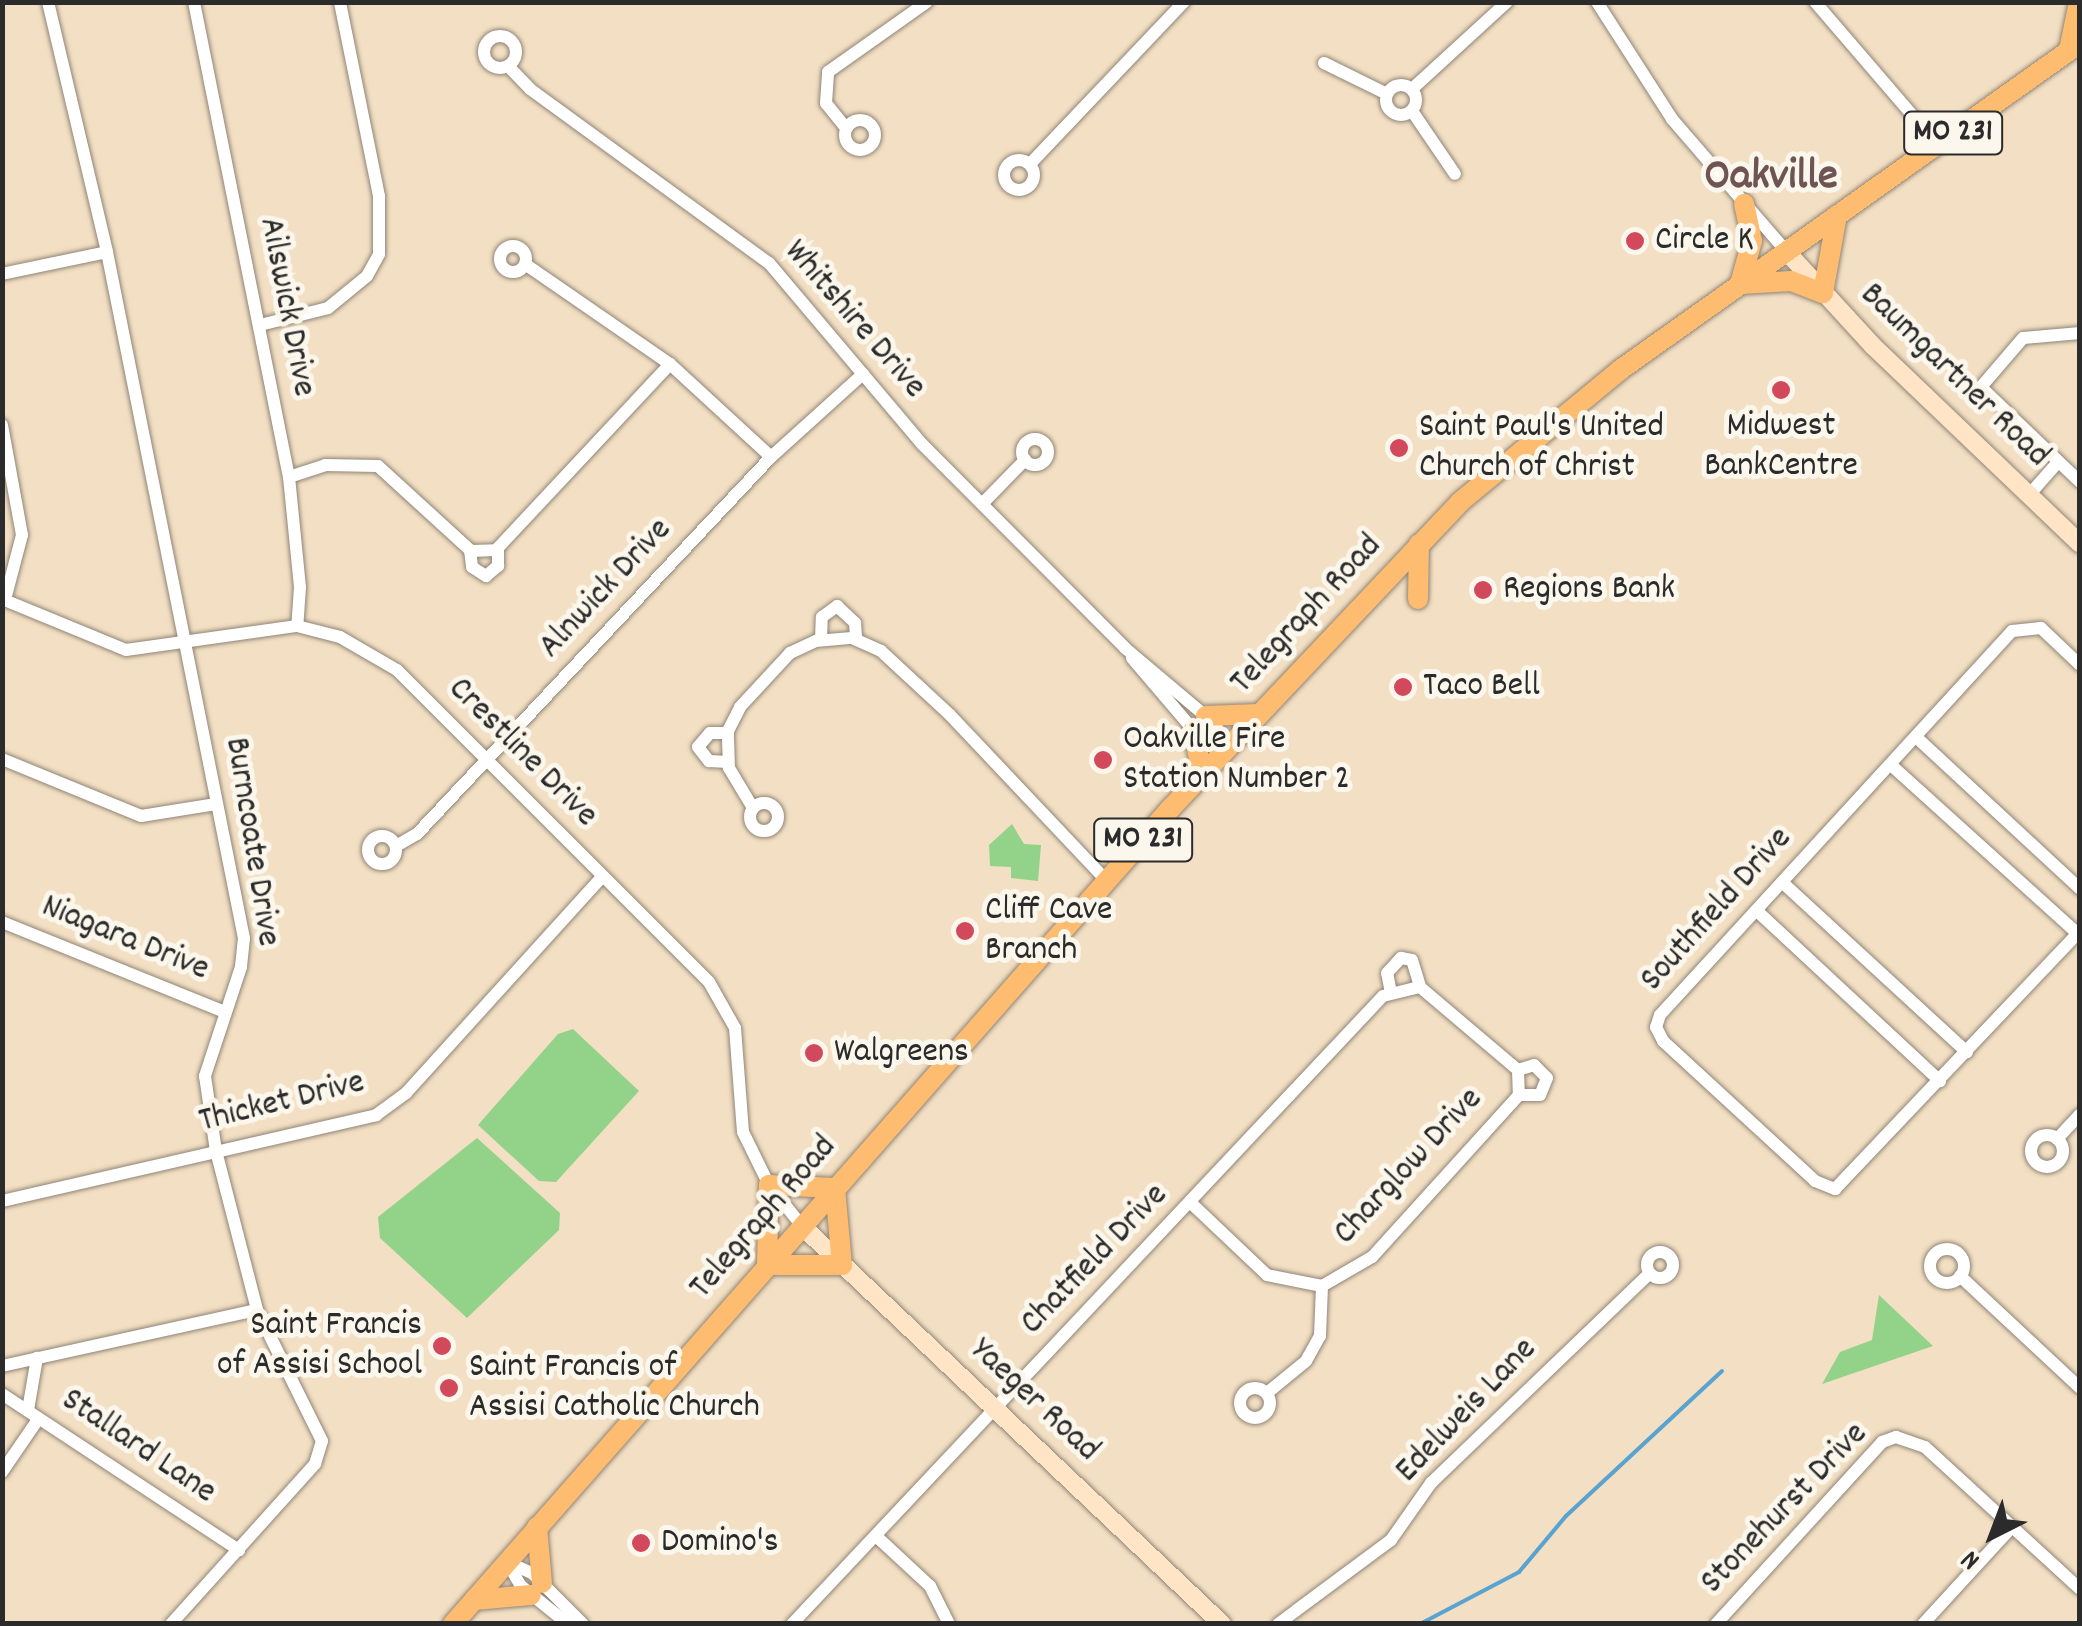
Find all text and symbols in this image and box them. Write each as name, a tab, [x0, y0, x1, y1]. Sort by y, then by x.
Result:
road number: MO 231	[1903, 106, 2003, 160]
district label: Oakville	[1704, 152, 1838, 206]
street label: Ailswick Drive	[248, 214, 324, 400]
place label: Circle K	[1655, 220, 1754, 262]
marker: Circle K	[1624, 230, 1646, 252]
street label: Whitshire Drive	[774, 232, 934, 408]
street label: Baumgartner Road	[1850, 275, 2058, 477]
marker: Midwest BankCentre	[1770, 379, 1792, 401]
place label: Midwest BankCentre	[1704, 406, 1858, 488]
place label: Saint Paul's United Church of Christ	[1419, 407, 1664, 489]
marker: Saint Paul's United Church of Christ	[1388, 437, 1410, 459]
street label: Alnwick Drive	[530, 510, 682, 668]
street label: Telegraph Road	[1222, 526, 1392, 704]
place label: Regions Bank	[1503, 569, 1675, 611]
marker: Regions Bank	[1472, 579, 1494, 601]
place label: Taco Bell	[1423, 666, 1540, 708]
street label: Crestline Drive	[438, 669, 606, 837]
marker: Taco Bell	[1392, 676, 1414, 698]
place label: Oakville Fire Station Number 2	[1123, 719, 1350, 801]
street label: Burncoate Drive	[214, 735, 288, 949]
marker: Oakville Fire Station Number 2	[1092, 749, 1114, 771]
road number: MO 231	[1093, 813, 1193, 867]
street label: Southfield Drive	[1632, 819, 1802, 1001]
street label: Niagara Drive	[35, 886, 215, 992]
place label: Cliff Cave Branch	[985, 890, 1112, 972]
marker: Cliff Cave Branch	[954, 920, 976, 942]
place label: Walgreens	[834, 1032, 969, 1074]
marker: Walgreens	[803, 1042, 825, 1064]
street label: Thicket Drive	[195, 1062, 369, 1144]
street label: Charglow Drive	[1325, 1080, 1493, 1254]
street label: Telegraph Road	[681, 1127, 847, 1309]
street label: Chatfield Drive	[1012, 1175, 1178, 1345]
place label: Saint Francis of Assisi School	[217, 1305, 422, 1387]
street label: Yaeger Road	[961, 1330, 1107, 1472]
street label: Edelweis Lane	[1387, 1330, 1547, 1492]
marker: Saint Francis of Assisi School	[431, 1335, 453, 1357]
place label: Saint Francis of Assisi Catholic Church	[469, 1347, 760, 1429]
marker: Saint Francis of Assisi Catholic Church	[438, 1377, 460, 1399]
street label: Stallard Lane	[53, 1380, 223, 1514]
street label: Stonehurst Drive	[1693, 1414, 1877, 1604]
north arrow	[1942, 1486, 2042, 1586]
place label: Domino's	[661, 1522, 778, 1564]
marker: Domino's	[630, 1532, 652, 1554]
text: N	[1953, 1539, 1990, 1578]

